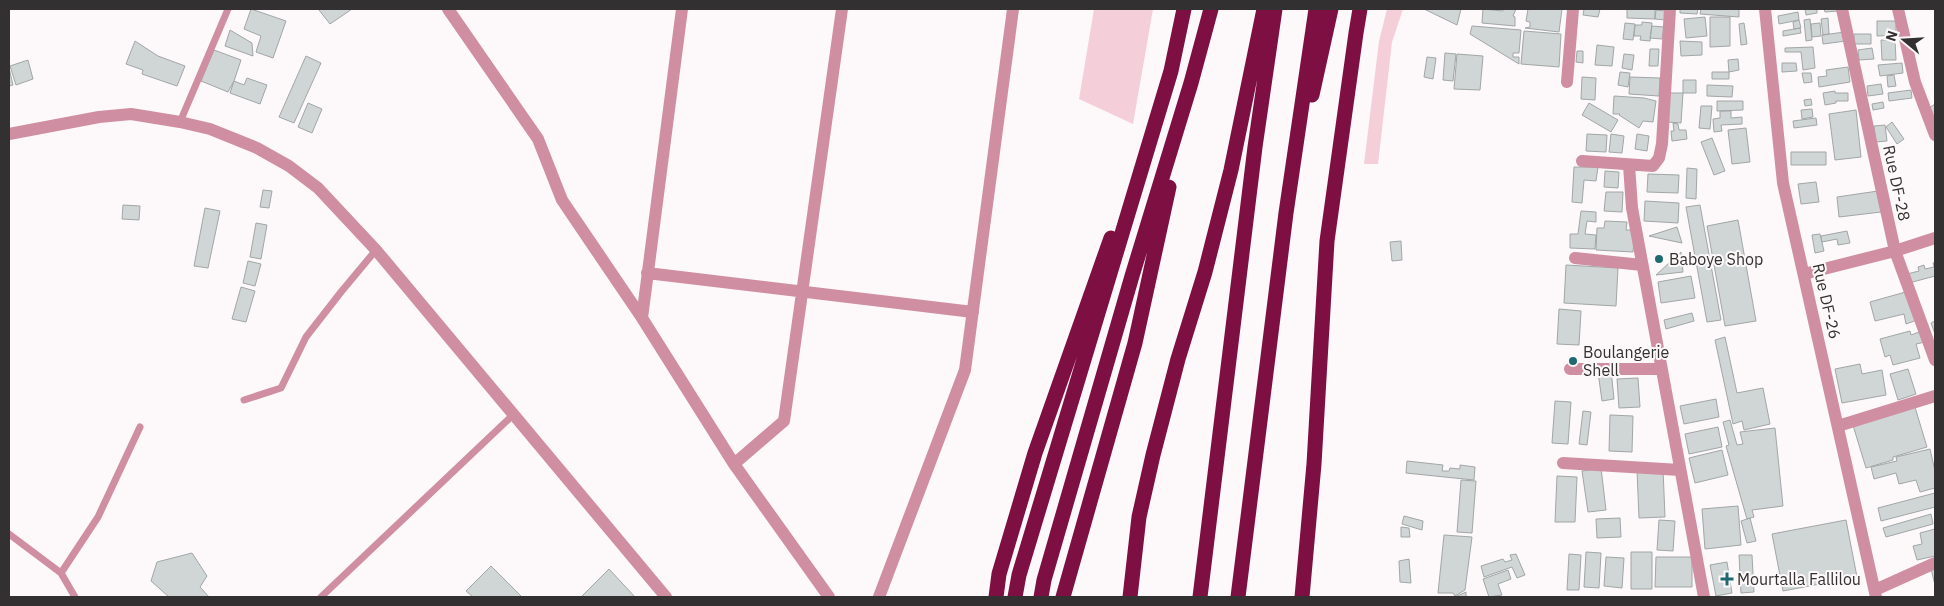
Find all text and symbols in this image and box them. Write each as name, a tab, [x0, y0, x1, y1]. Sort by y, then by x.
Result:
north arrow	[1879, 15, 1929, 65]
text: N	[1882, 28, 1902, 44]
street label: Rue DF-28	[1879, 143, 1915, 223]
place label: Baboye Shop	[1669, 249, 1763, 269]
marker: Baboye Shop	[1653, 253, 1665, 265]
street label: Rue DF-26	[1809, 261, 1845, 341]
place label: Boulangerie Shell	[1583, 342, 1669, 380]
marker: Boulangerie Shell	[1567, 355, 1579, 367]
place label: Mourtalla Fallilou	[1737, 569, 1861, 589]
marker: Mourtalla Fallilou	[1721, 573, 1733, 585]

